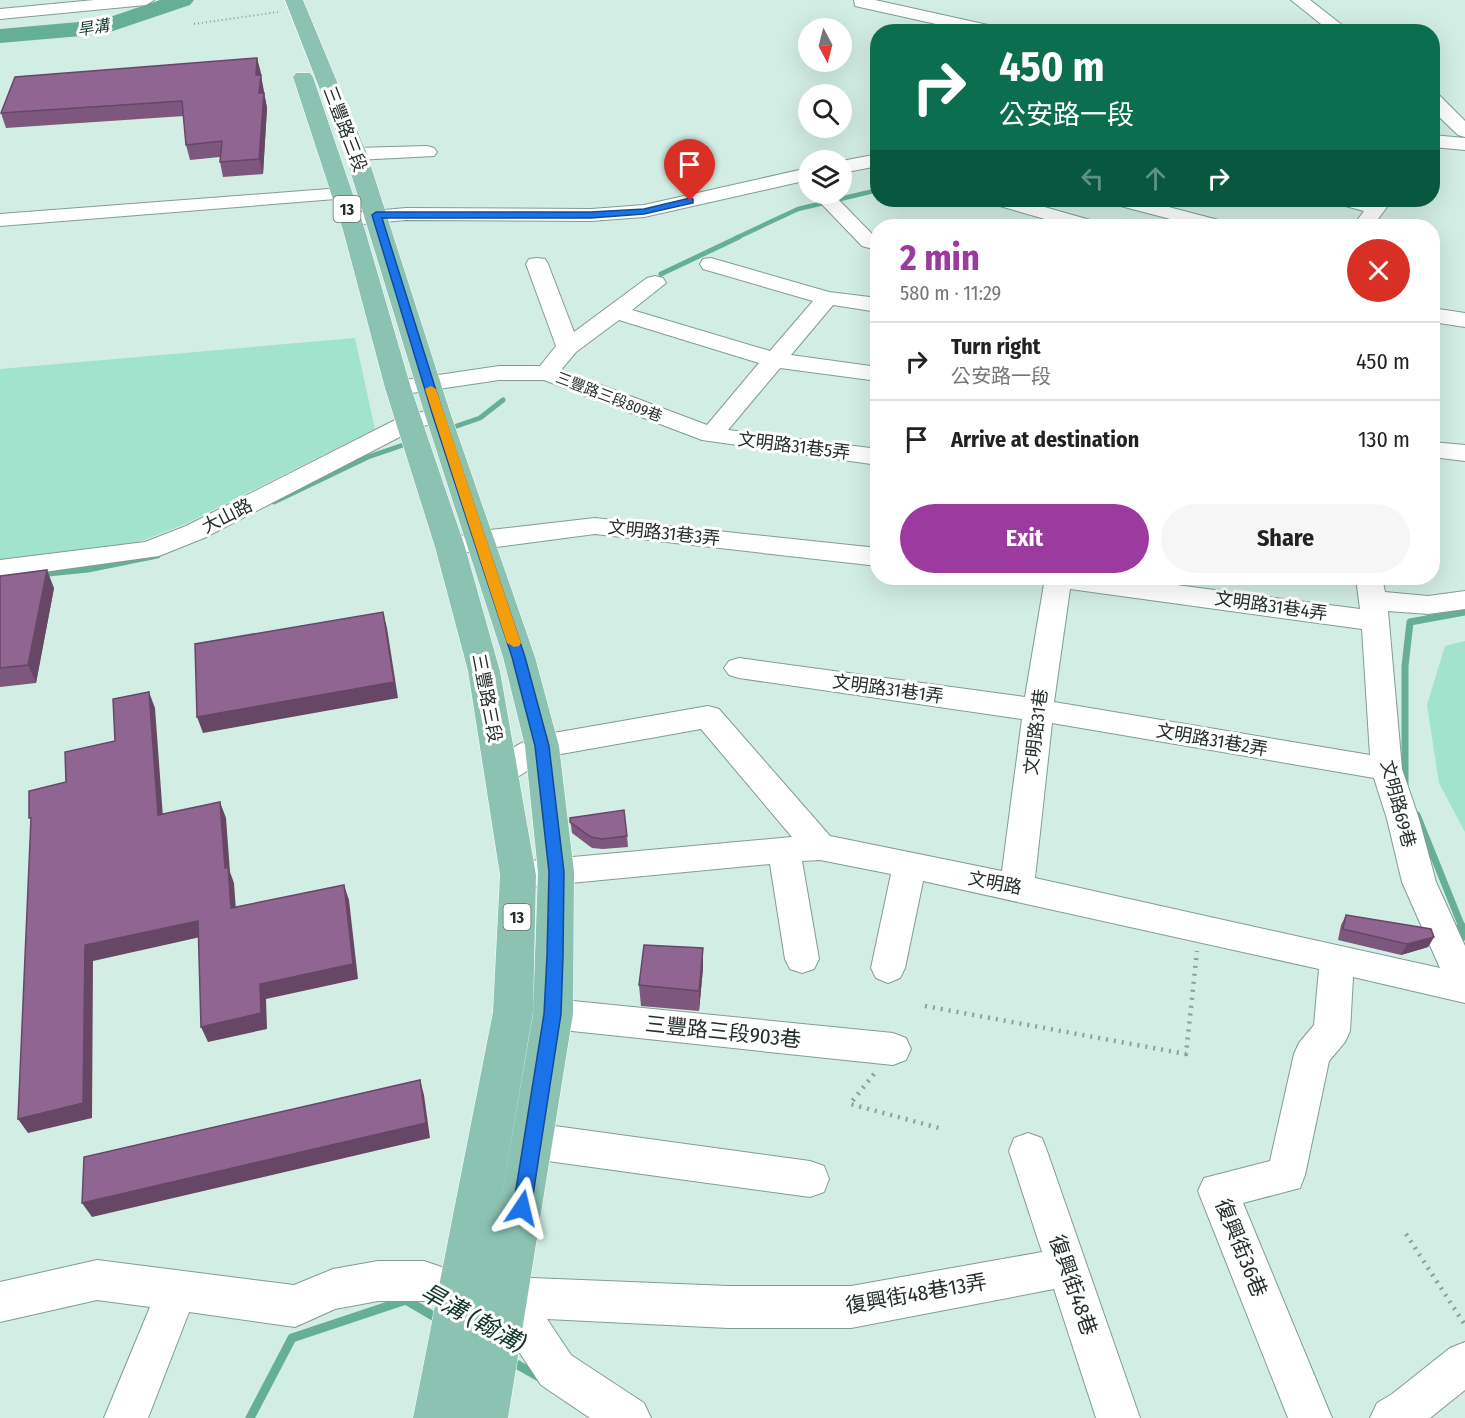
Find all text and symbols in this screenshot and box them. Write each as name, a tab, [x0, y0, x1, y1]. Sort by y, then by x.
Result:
water label: 旱溝	[76, 15, 112, 39]
north arrow	[798, 18, 852, 72]
map controls	[798, 18, 852, 204]
text: 450 m	[999, 42, 1105, 92]
icon: right	[900, 48, 978, 126]
street label: 三豐路三段	[319, 83, 371, 175]
button: search	[798, 84, 852, 138]
text: 公安路一段	[999, 99, 1134, 131]
pin	[664, 139, 715, 201]
icon: arrive	[673, 148, 706, 181]
button: layers	[798, 150, 852, 204]
icon: left	[1076, 162, 1109, 195]
icon: ahead	[1139, 162, 1172, 195]
icon: right	[1202, 162, 1235, 195]
road number: 13	[334, 196, 360, 222]
text: 2 min	[900, 236, 980, 280]
button: close	[1347, 239, 1410, 302]
text: 580 m · 11:29	[900, 281, 1001, 305]
text: Turn right	[951, 333, 1040, 360]
icon: right	[900, 345, 933, 378]
text: 450 m	[1356, 348, 1410, 375]
text: 公安路一段	[951, 364, 1051, 388]
street label: 三豐路三段809巷	[553, 368, 665, 426]
icon: arrive	[900, 423, 933, 456]
text: Arrive at destination	[951, 426, 1139, 453]
text: 130 m	[1358, 426, 1410, 453]
street label: 文明路31巷5弄	[737, 428, 851, 464]
street label: 大山路	[198, 494, 256, 538]
button: Exit	[900, 504, 1149, 573]
button: Share	[1161, 504, 1410, 573]
street label: 文明路31巷3弄	[607, 516, 721, 550]
street label: 文明路31巷4弄	[1213, 587, 1329, 625]
street label: 三豐路三段	[468, 652, 506, 744]
street label: 文明路31巷1弄	[831, 670, 945, 708]
street label: 文明路31巷	[1020, 688, 1052, 776]
street label: 文明路31巷2弄	[1155, 719, 1269, 761]
street label: 文明路69巷	[1376, 758, 1420, 850]
street label: 文明路	[966, 867, 1024, 899]
road number: 13	[504, 904, 530, 930]
street label: 三豐路三段903巷	[644, 1011, 802, 1053]
position arrow	[490, 1176, 554, 1240]
street label: 復興街36巷	[1209, 1195, 1273, 1301]
street label: 復興街48巷	[1044, 1231, 1102, 1339]
street label: 復興街48巷13弄	[843, 1269, 989, 1319]
water label: 旱溝 (翰溝)	[416, 1278, 530, 1358]

